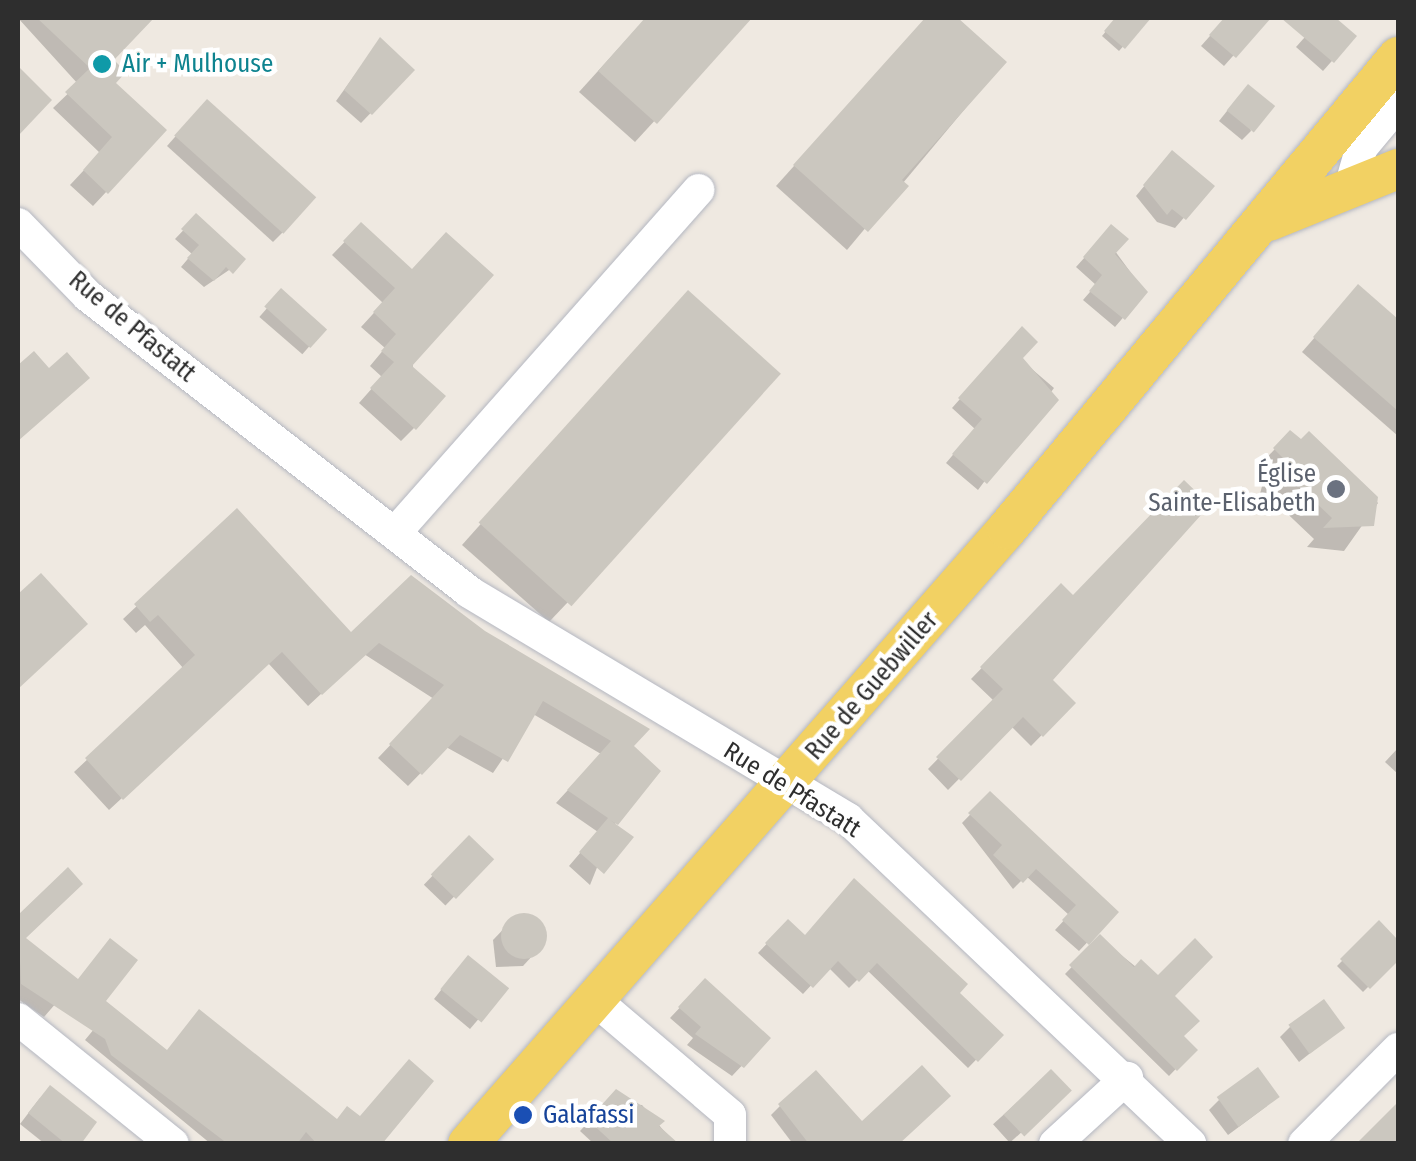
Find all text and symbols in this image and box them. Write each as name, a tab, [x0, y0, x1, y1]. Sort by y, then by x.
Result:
place label: Air + Mulhouse	[122, 49, 273, 79]
marker: Air + Mulhouse	[91, 53, 113, 75]
street label: Rue de Pfastatt	[63, 265, 201, 389]
place label: Église Sainte-Elisabeth	[1148, 460, 1316, 519]
marker: Église Sainte-Elisabeth	[1325, 478, 1347, 500]
street label: Rue de Guebwiller	[800, 606, 944, 766]
street label: Rue de Pfastatt	[718, 736, 866, 844]
place label: Galafassi	[543, 1100, 635, 1130]
marker: Galafassi	[512, 1104, 534, 1126]

